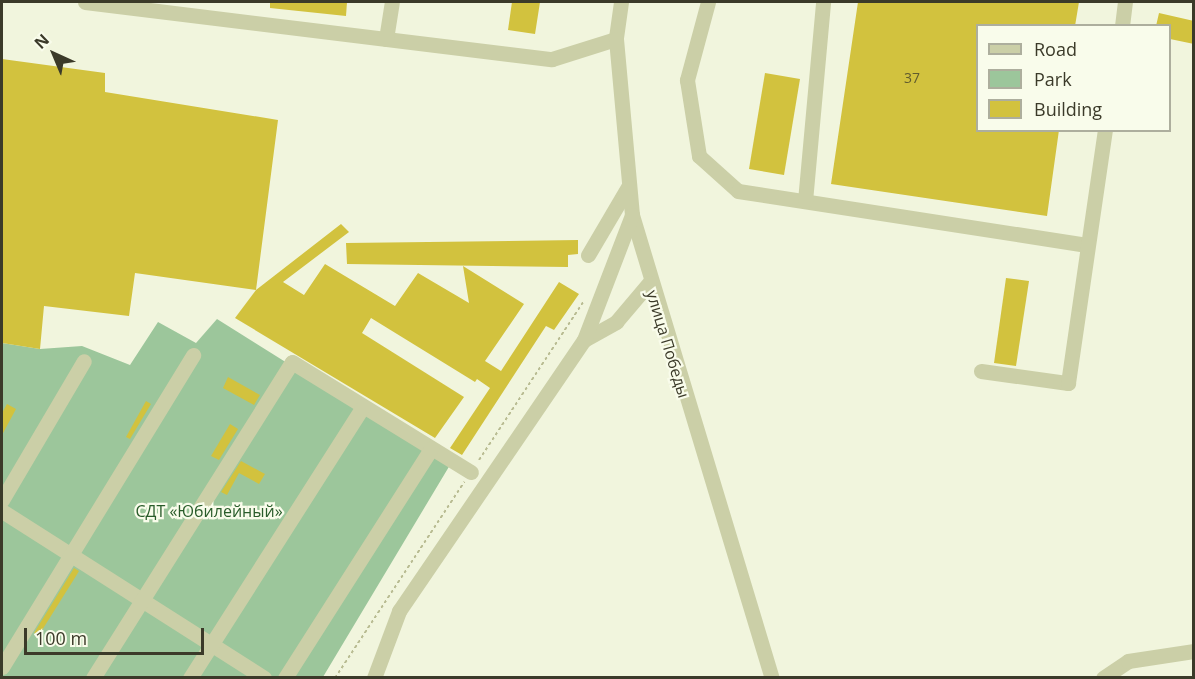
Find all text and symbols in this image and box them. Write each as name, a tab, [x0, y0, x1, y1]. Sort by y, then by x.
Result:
north arrow	[24, 24, 84, 84]
legend	[976, 24, 1171, 132]
text: N	[29, 29, 54, 53]
text: Road	[1034, 37, 1077, 61]
text: Park	[1034, 67, 1072, 91]
house number: 37	[904, 70, 920, 86]
text: Building	[1034, 97, 1102, 121]
street label: улица Победы	[642, 288, 694, 400]
park label: СДТ «Юбилейный»	[135, 501, 283, 521]
scale bar	[27, 616, 207, 654]
text: 100 m	[35, 626, 87, 650]

